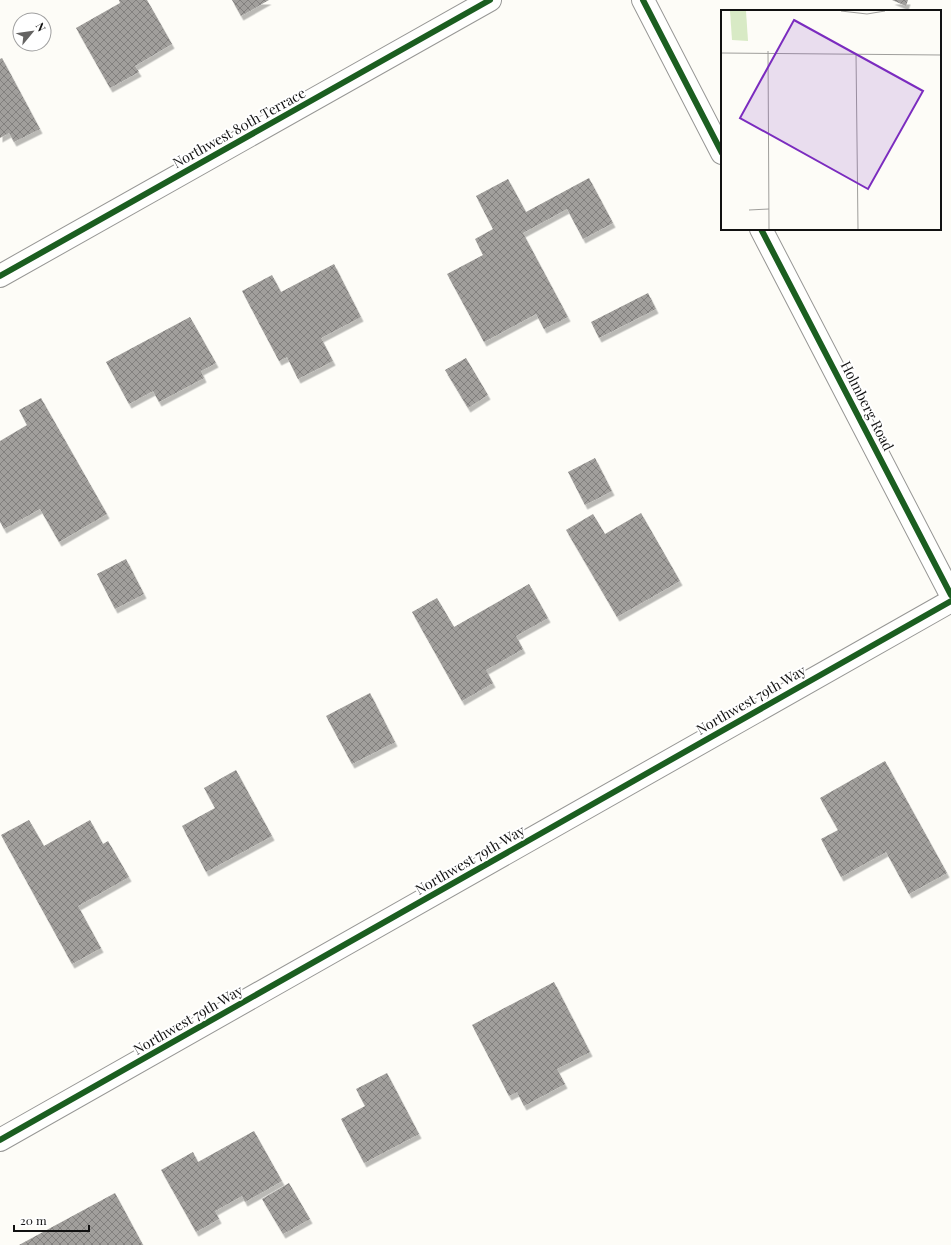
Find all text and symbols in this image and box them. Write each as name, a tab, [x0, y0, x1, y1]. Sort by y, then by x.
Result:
inset map	[721, 10, 941, 230]
north arrow	[12, 12, 52, 52]
text: N	[33, 20, 50, 34]
street label: Northwest 80th Terrace	[169, 83, 309, 172]
street label: Holmberg Road	[837, 358, 898, 454]
street label: Northwest 79th Way	[692, 660, 809, 739]
street label: Northwest 79th Way	[411, 820, 528, 899]
street label: Northwest 79th Way	[129, 980, 246, 1059]
scale bar	[14, 1207, 89, 1233]
text: 20 m	[20, 1212, 47, 1228]

